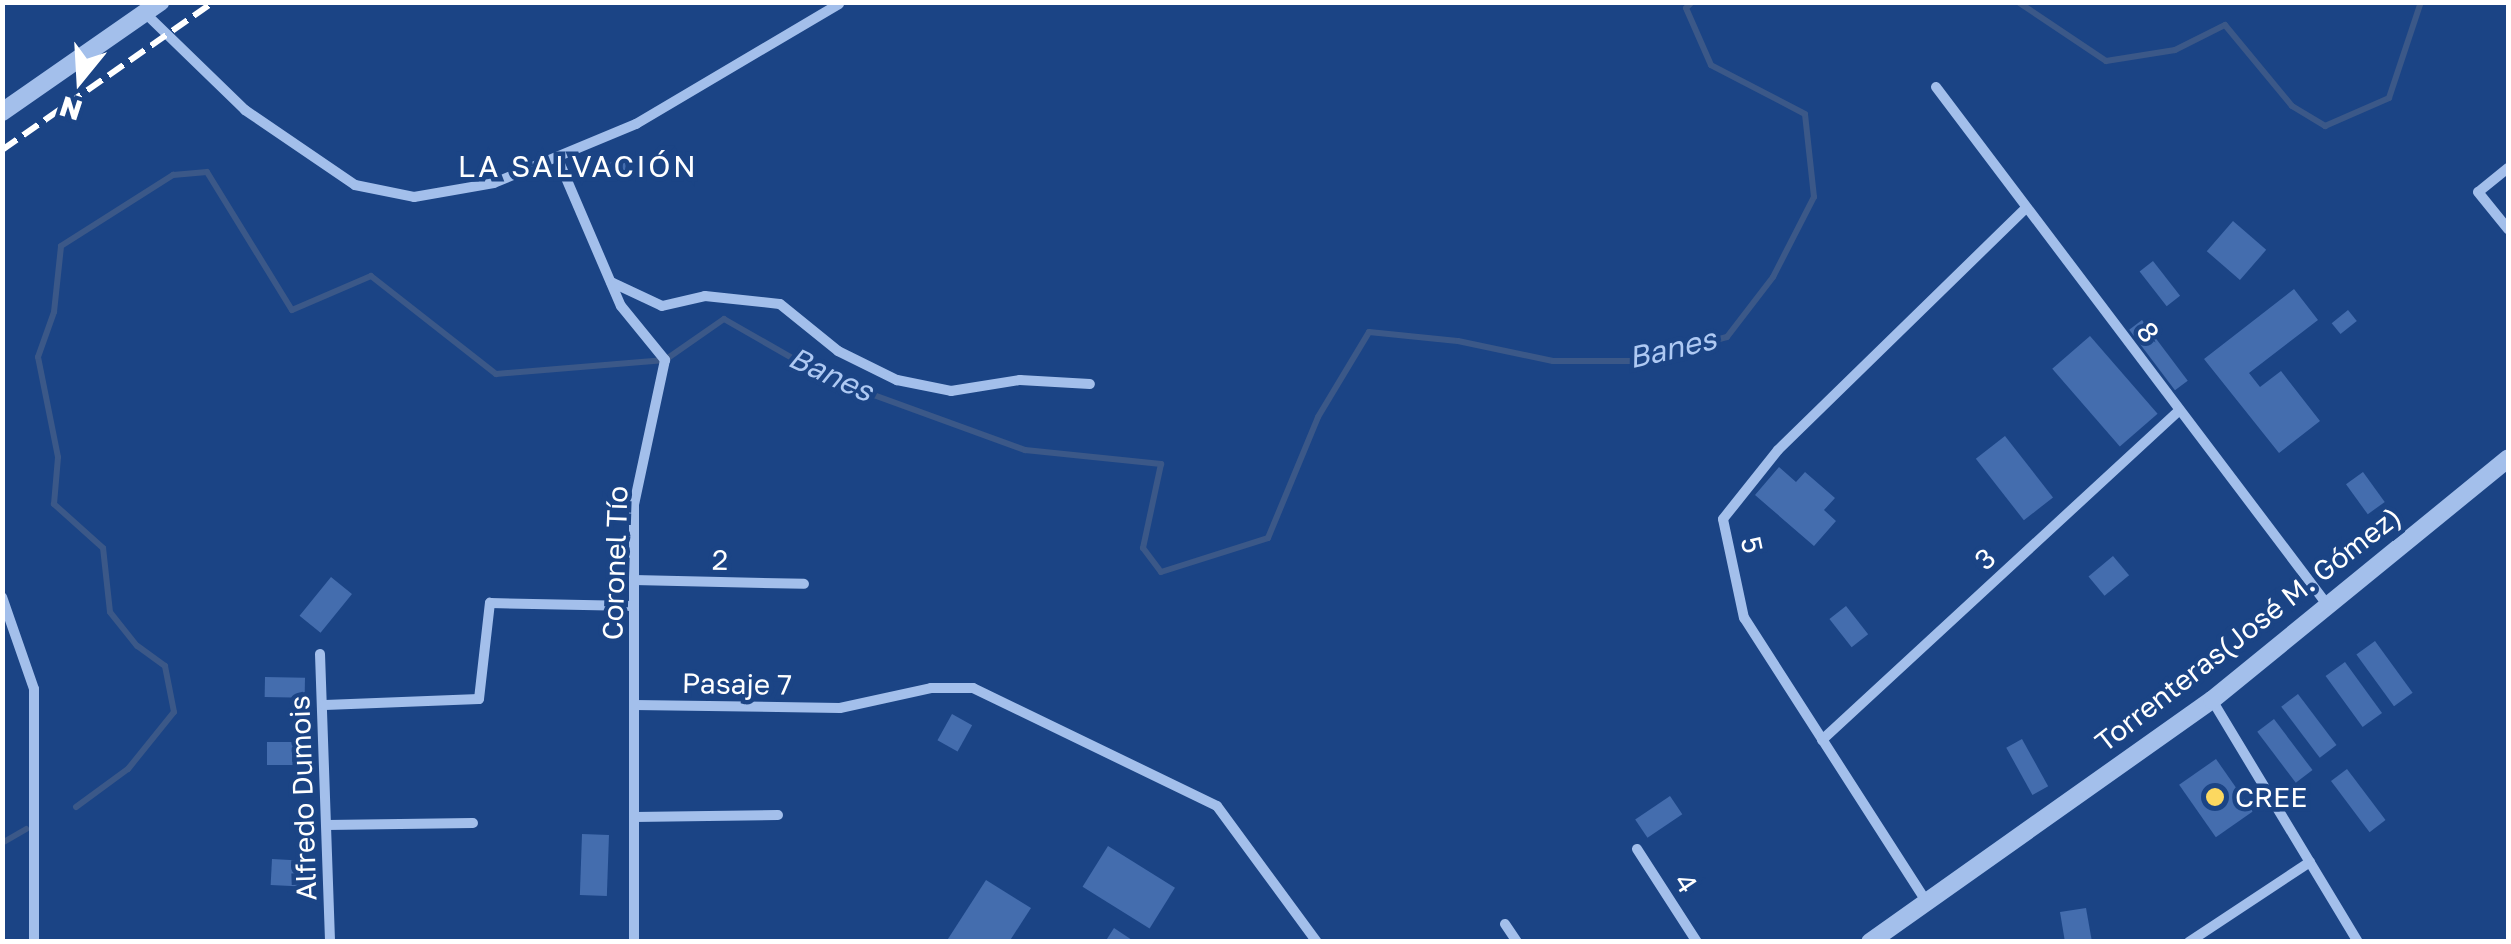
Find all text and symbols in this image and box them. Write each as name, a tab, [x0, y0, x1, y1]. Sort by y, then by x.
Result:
north arrow	[30, 30, 130, 130]
text: N	[55, 90, 86, 128]
district label: LA SALVACIÓN	[458, 148, 698, 184]
street label: 8	[2129, 315, 2167, 349]
water label: Banes	[1625, 320, 1719, 376]
water label: Banes	[783, 339, 879, 409]
street label: Coronel Tío	[596, 485, 634, 641]
street label: Torrenteras(José M. Gómez)	[2089, 499, 2407, 759]
street label: 5	[1734, 534, 1770, 556]
street label: 3	[1968, 541, 2002, 577]
street label: 2	[712, 543, 728, 577]
street label: Pasaje 7	[682, 666, 792, 702]
street label: Alfredo Dumois	[283, 695, 323, 901]
place label: CREE	[2235, 780, 2307, 814]
marker: CREE	[2204, 786, 2226, 808]
street label: 4	[1667, 867, 1705, 899]

